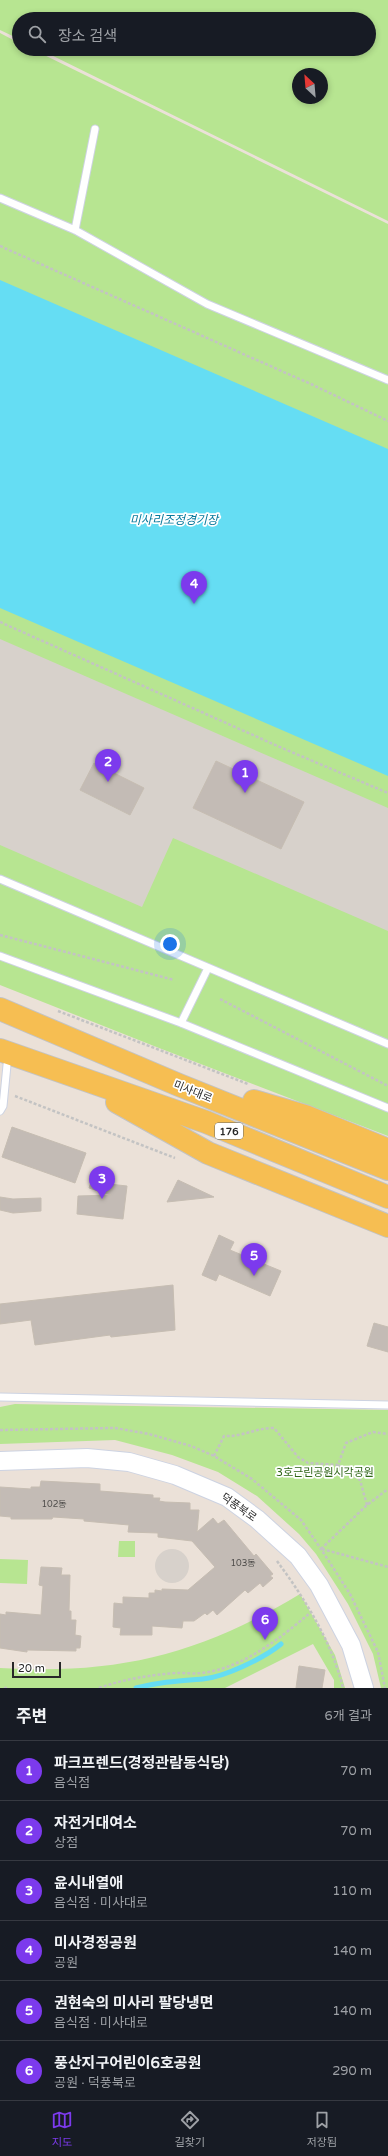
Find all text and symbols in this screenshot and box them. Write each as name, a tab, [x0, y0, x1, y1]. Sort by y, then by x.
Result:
search box	[12, 12, 376, 56]
icon: search	[26, 23, 48, 45]
text: 장소 검색	[58, 27, 117, 45]
north arrow	[292, 68, 328, 104]
water label: 미사리조정경기장	[130, 513, 220, 527]
pin: 4	[181, 571, 207, 604]
pin: 2	[95, 749, 121, 782]
pin: 1	[232, 760, 258, 793]
your location	[160, 934, 180, 954]
street label: 미사대로	[172, 1078, 214, 1105]
road number: 176	[215, 1123, 243, 1139]
pin: 3	[89, 1166, 115, 1199]
pin: 5	[241, 1243, 267, 1276]
park label: 3호근린공원시각공원	[276, 1466, 374, 1479]
street label: 덕풍북로	[218, 1490, 259, 1524]
house number: 102동	[41, 1499, 67, 1510]
house number: 103동	[230, 1558, 256, 1569]
pin: 6	[252, 1607, 278, 1640]
scale bar	[12, 1660, 61, 1679]
text: 20 m	[18, 1662, 45, 1675]
text: 주변	[16, 1706, 47, 1727]
text: 6개 결과	[325, 1708, 372, 1724]
text: 파크프렌드(경정관람동식당)	[54, 1754, 229, 1772]
text: 1	[25, 1763, 33, 1779]
text: 70 m	[340, 1763, 372, 1779]
text: 음식점	[54, 1775, 90, 1791]
text: 자전거대여소	[54, 1814, 137, 1832]
text: 2	[25, 1823, 33, 1839]
text: 70 m	[340, 1823, 372, 1839]
text: 상점	[54, 1835, 78, 1851]
text: 윤시내열애	[54, 1874, 123, 1892]
text: 3	[25, 1883, 33, 1899]
text: 110 m	[332, 1883, 372, 1899]
text: 음식점 · 미사대로	[54, 1895, 148, 1911]
text: 미사경정공원	[54, 1934, 137, 1952]
text: 4	[25, 1943, 33, 1959]
text: 140 m	[332, 1943, 372, 1959]
text: 공원	[54, 1955, 78, 1971]
text: 권현숙의 미사리 팔당냉면	[54, 1994, 214, 2012]
text: 5	[25, 2003, 33, 2019]
text: 140 m	[332, 2003, 372, 2019]
text: 음식점 · 미사대로	[54, 2015, 148, 2031]
text: 풍산지구어린이6호공원	[54, 2054, 201, 2072]
text: 6	[25, 2063, 33, 2079]
text: 290 m	[332, 2063, 372, 2079]
text: 공원 · 덕풍북로	[54, 2075, 136, 2091]
tab: 지도	[51, 2109, 73, 2149]
tab: 길찾기	[175, 2109, 205, 2149]
tab: 저장됨	[307, 2109, 337, 2149]

